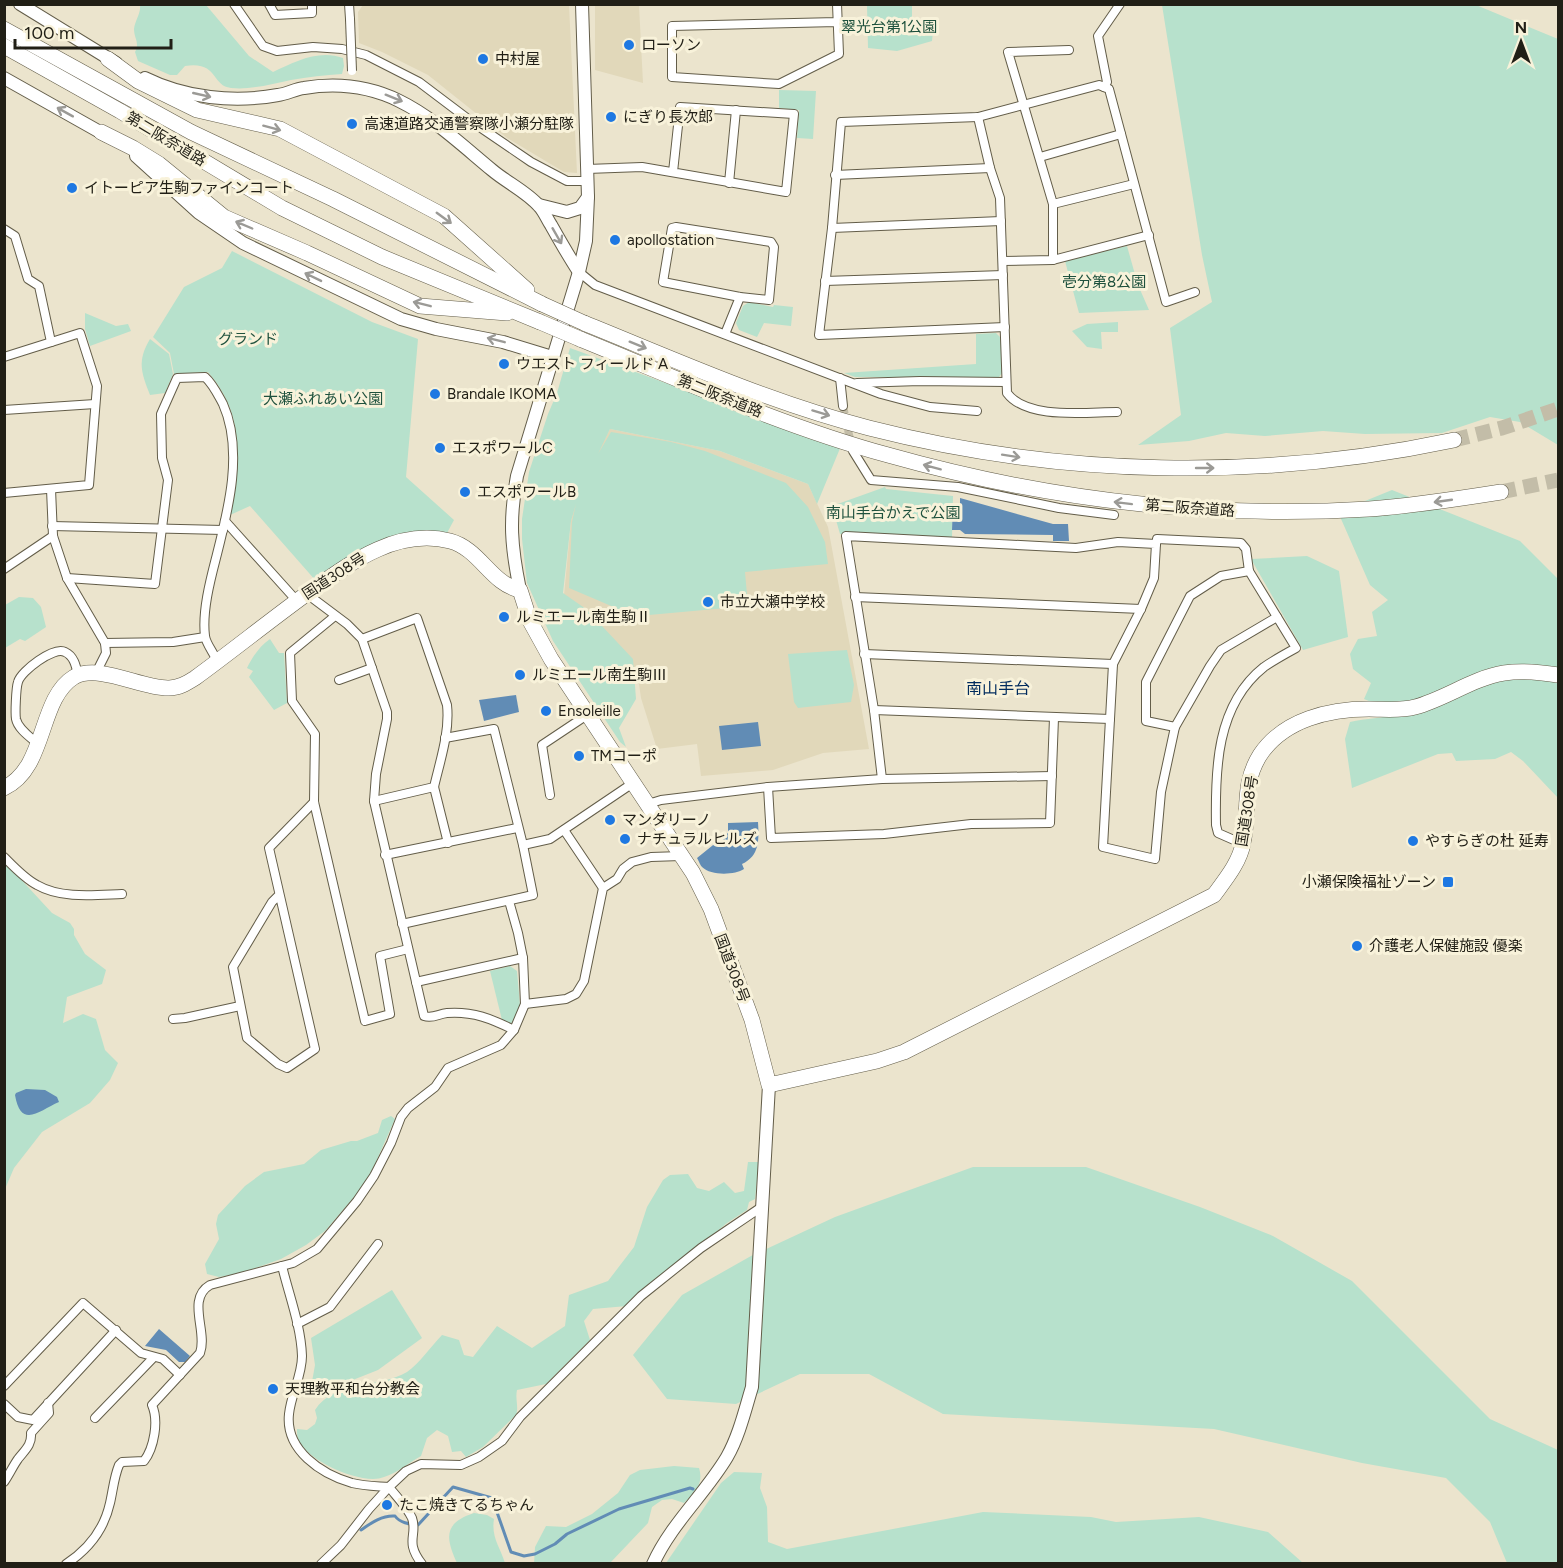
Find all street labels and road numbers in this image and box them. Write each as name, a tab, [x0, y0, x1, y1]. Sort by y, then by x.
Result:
street label: 第二阪奈道路	[123, 108, 209, 170]
street label: 第二阪奈道路	[675, 371, 765, 421]
street label: 第二阪奈道路	[1144, 496, 1236, 520]
street label: 国道308号	[299, 549, 369, 603]
street label: 国道308号	[1232, 774, 1262, 848]
street label: 国道308号	[711, 931, 753, 1005]

